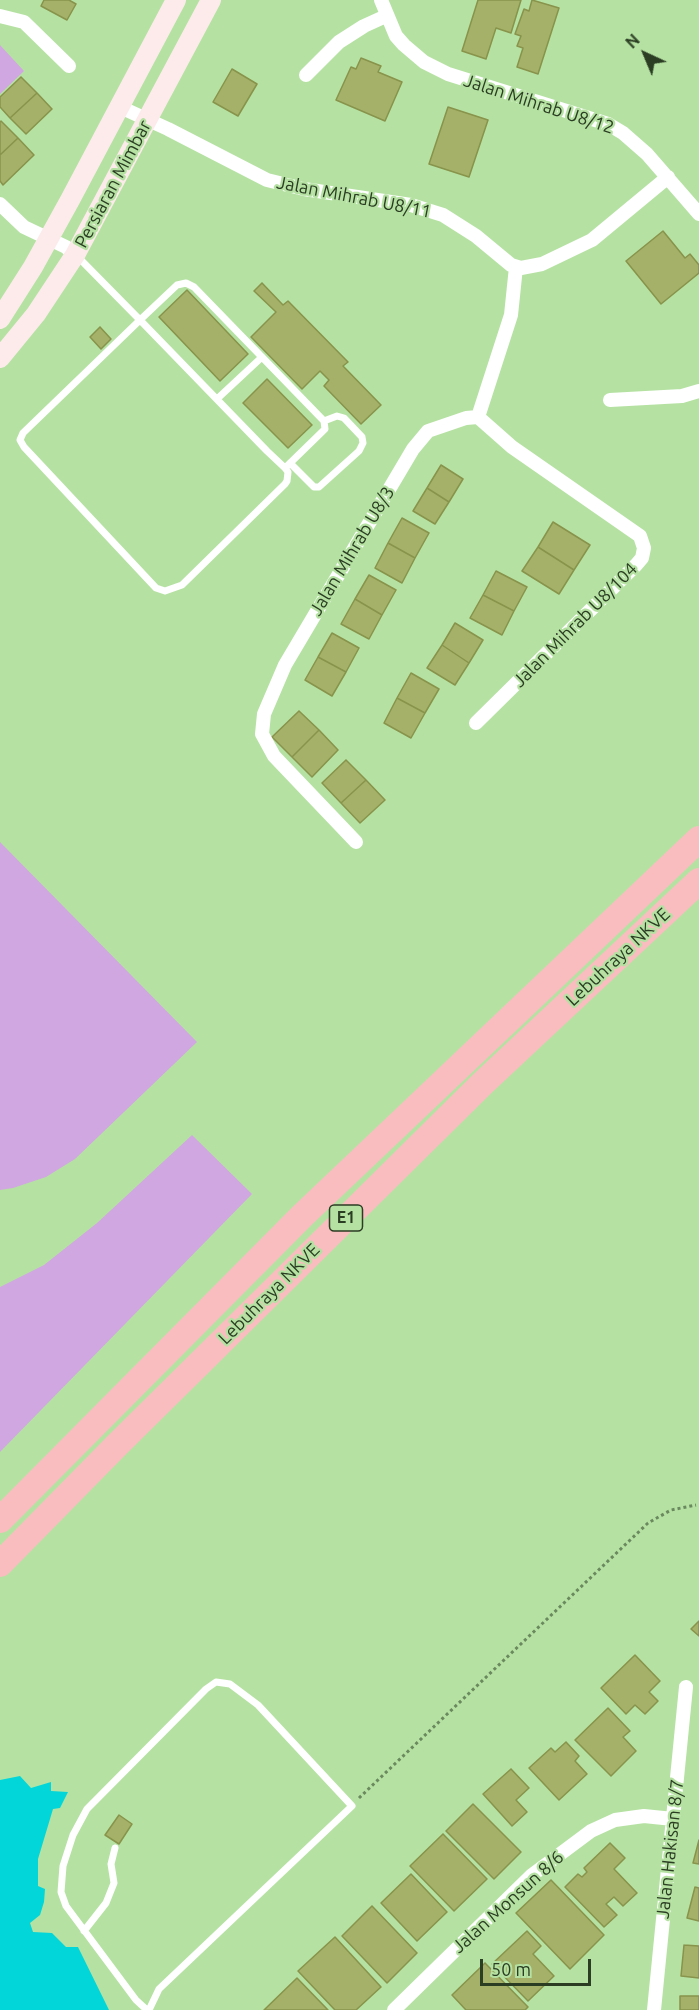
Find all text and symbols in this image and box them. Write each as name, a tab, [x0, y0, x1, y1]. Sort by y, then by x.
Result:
north arrow	[615, 24, 675, 84]
text: N	[622, 30, 643, 52]
street label: Jalan Mihrab U8/12	[461, 69, 617, 139]
street label: Persiaran Mimbar	[70, 117, 156, 251]
street label: Jalan Mihrab U8/11	[275, 171, 433, 223]
street label: Jalan Mihrab U8/3	[305, 483, 399, 619]
street label: Jalan Mihrab U8/104	[508, 558, 642, 692]
street label: Lebuhraya NKVE	[562, 903, 674, 1011]
road number: E1	[330, 1205, 362, 1231]
street label: Lebuhraya NKVE	[214, 1239, 324, 1349]
street label: Jalan Hakisan 8/7	[652, 1778, 688, 1920]
street label: Jalan Monsun 8/6	[448, 1846, 568, 1958]
scale bar	[483, 1947, 594, 1985]
text: 50 m	[491, 1959, 531, 1979]

